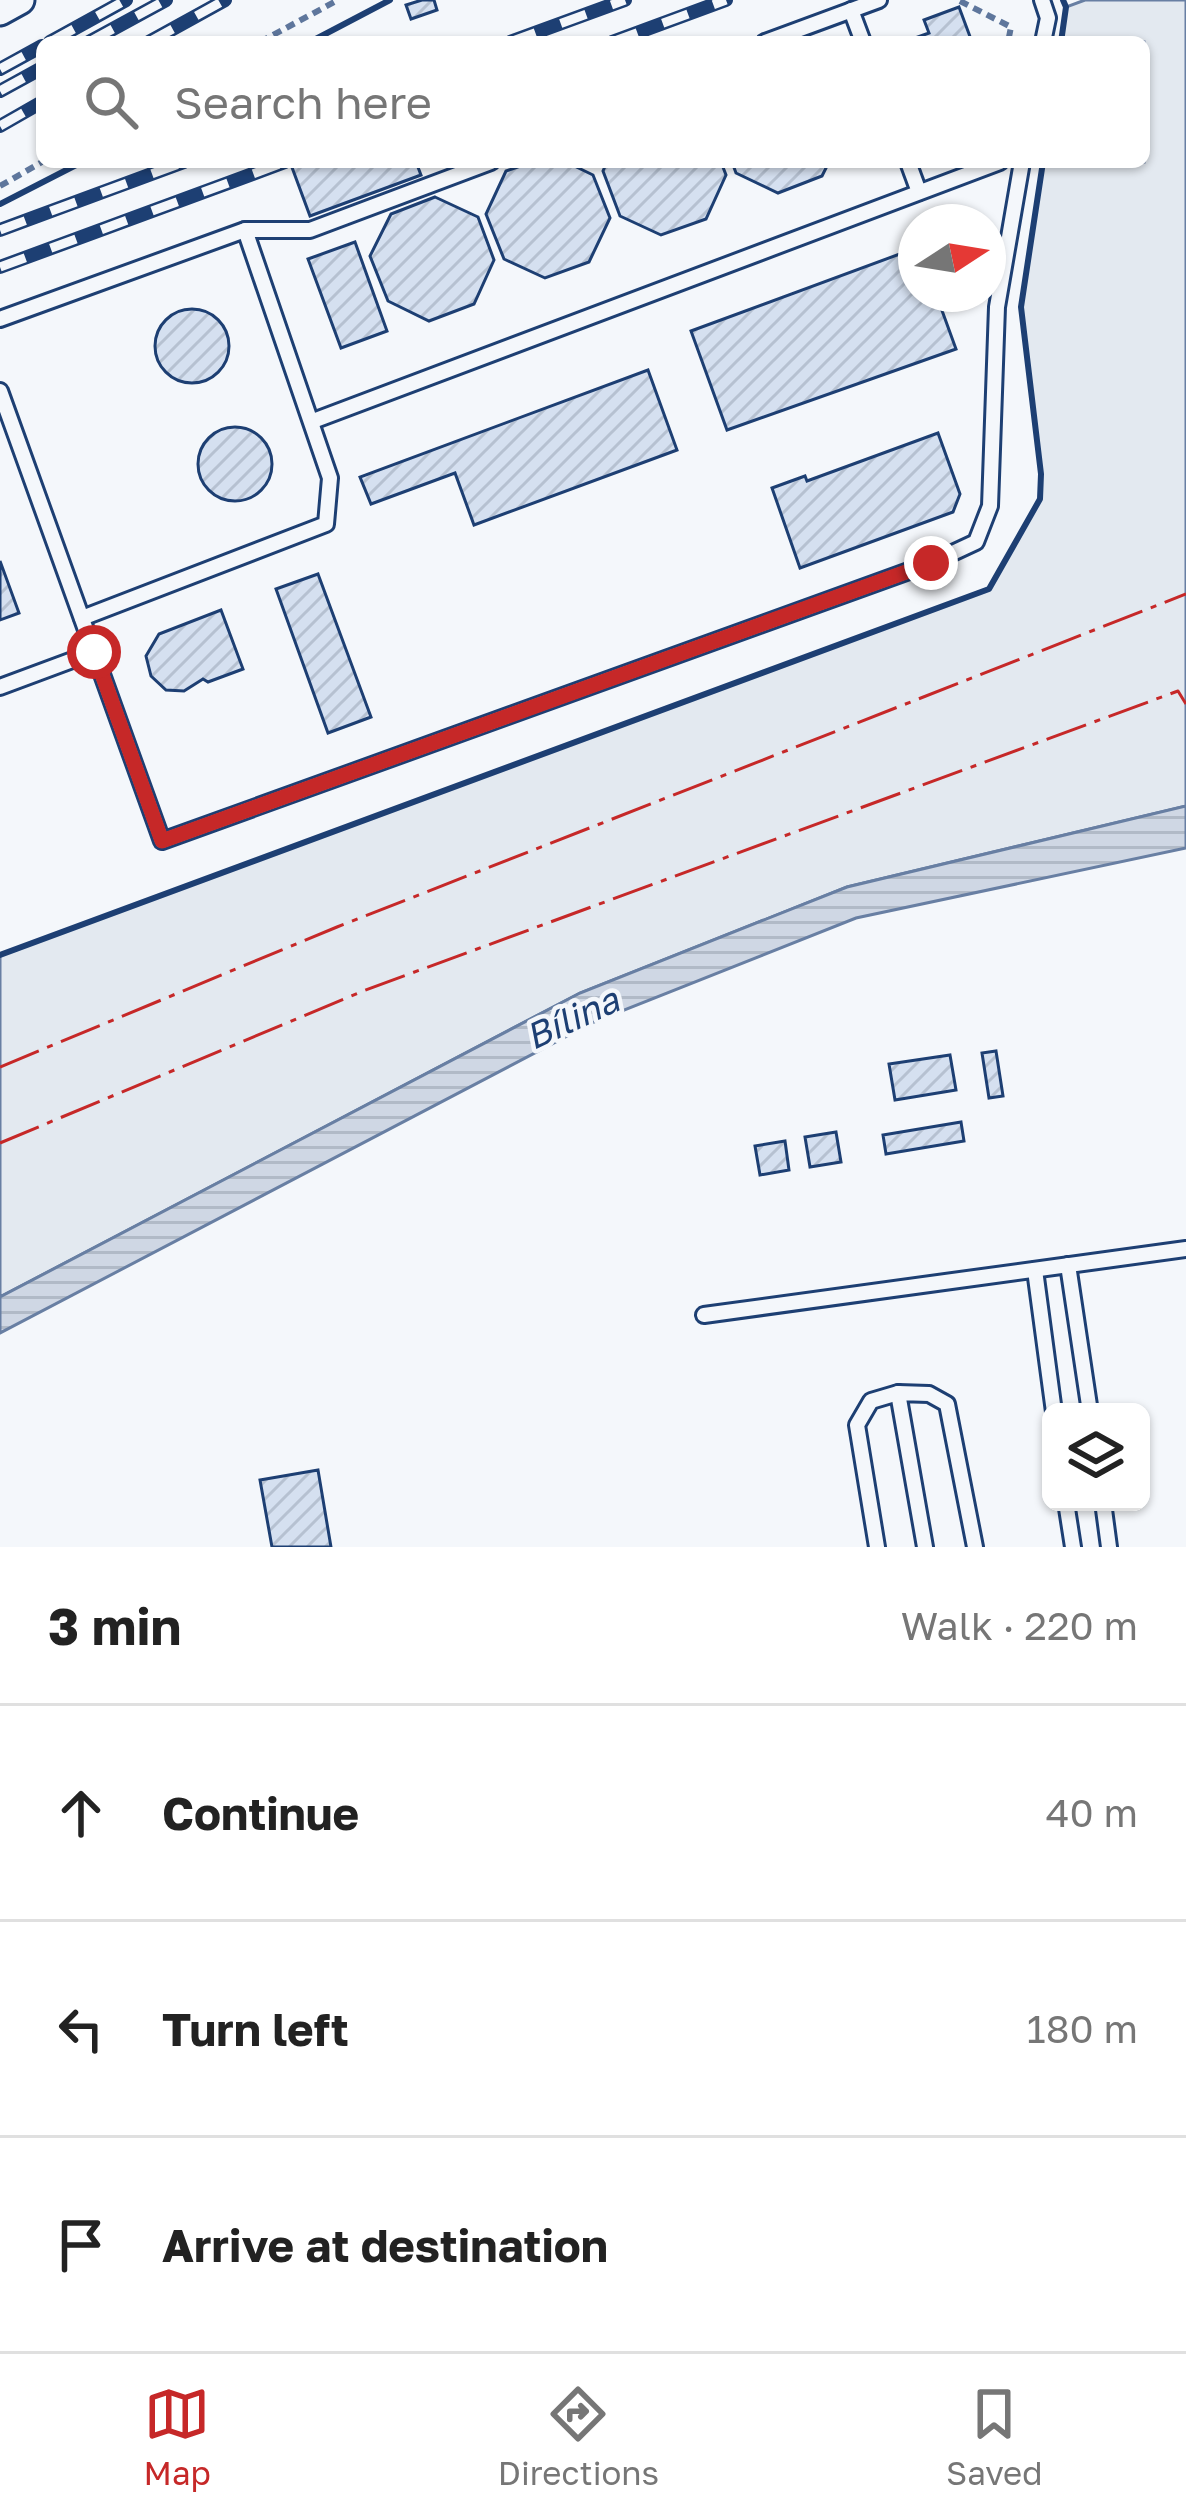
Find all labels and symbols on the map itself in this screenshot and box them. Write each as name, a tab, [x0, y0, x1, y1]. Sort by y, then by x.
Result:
north arrow	[898, 204, 1006, 312]
route end	[904, 536, 958, 590]
route start	[67, 625, 121, 679]
water label: Bílina	[518, 977, 627, 1058]

